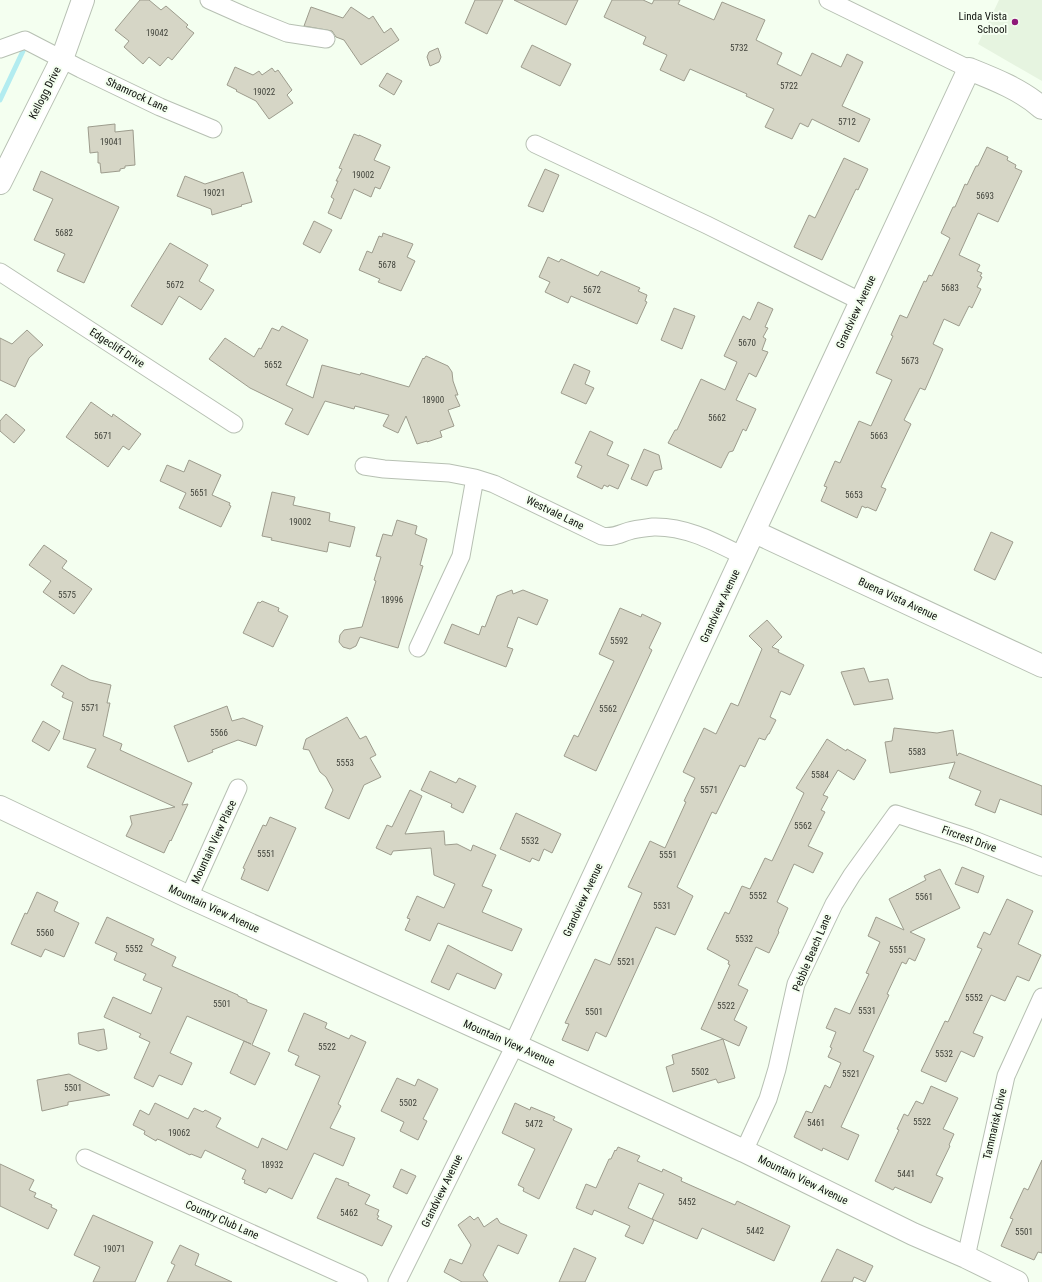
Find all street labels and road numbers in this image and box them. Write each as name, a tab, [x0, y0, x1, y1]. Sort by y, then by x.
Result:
street label: Kellogg Drive	[26, 65, 64, 121]
street label: Shamrock Lane	[104, 75, 170, 115]
street label: Grandview Avenue	[833, 273, 879, 351]
street label: Edgecliff Drive	[87, 325, 147, 371]
street label: Westvale Lane	[524, 493, 586, 533]
street label: Grandview Avenue	[697, 567, 743, 645]
street label: Buena Vista Avenue	[856, 575, 940, 623]
street label: Mountain View Place	[189, 798, 239, 886]
street label: Fircrest Drive	[940, 823, 998, 855]
street label: Grandview Avenue	[560, 861, 606, 939]
street label: Mountain View Avenue	[167, 882, 261, 936]
street label: Pebble Beach Lane	[790, 912, 834, 994]
street label: Mountain View Avenue	[461, 1017, 557, 1069]
street label: Tammarisk Drive	[981, 1087, 1009, 1161]
street label: Grandview Avenue	[419, 1152, 465, 1230]
street label: Mountain View Avenue	[756, 1153, 850, 1207]
street label: Country Club Lane	[183, 1198, 261, 1242]

